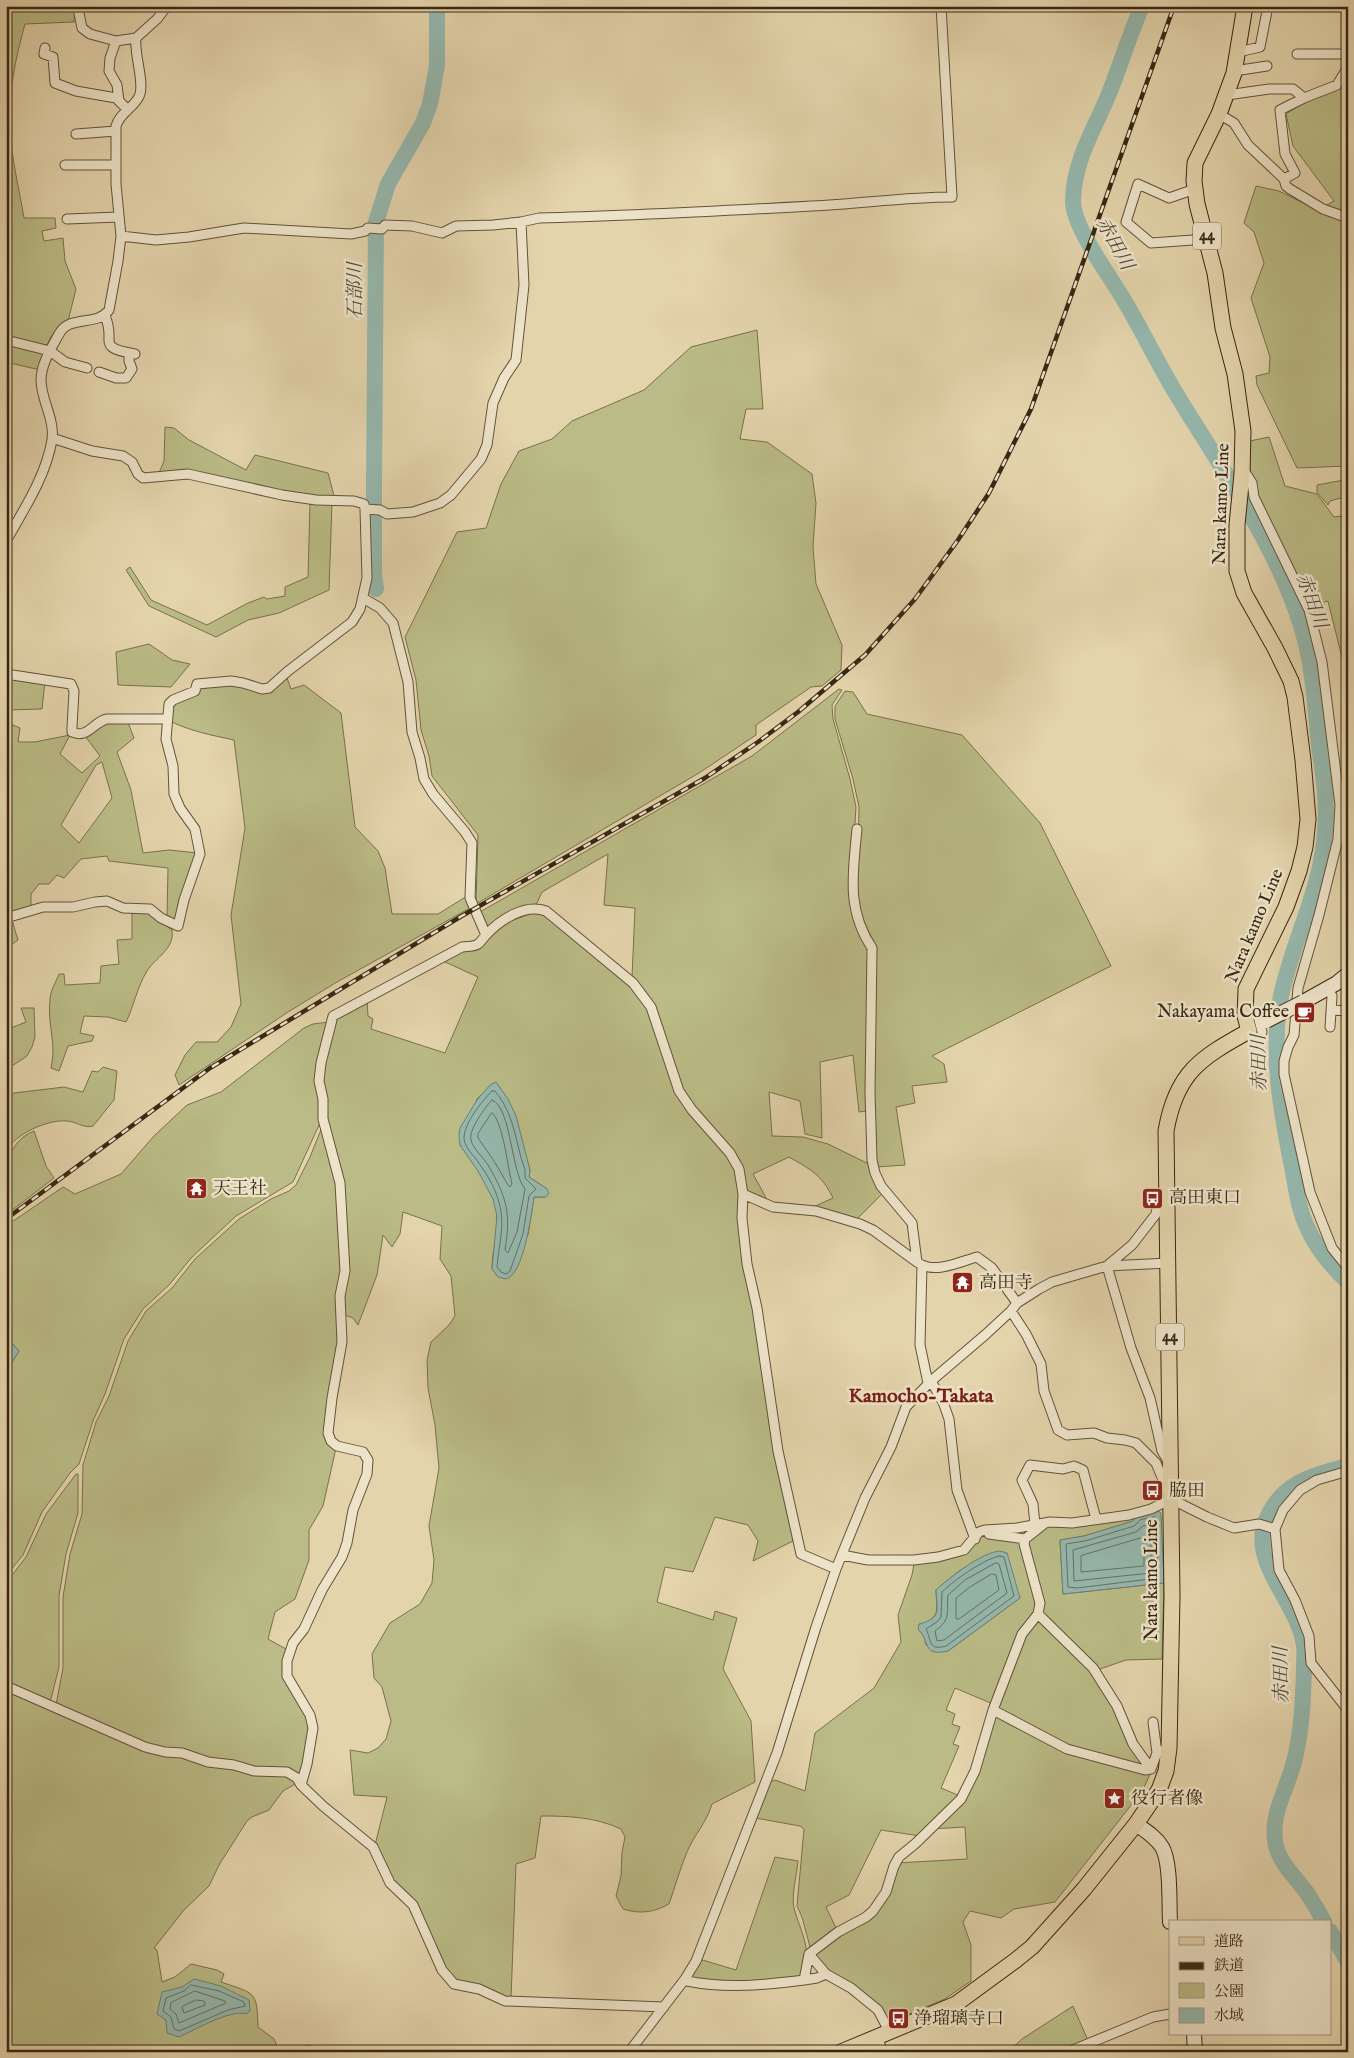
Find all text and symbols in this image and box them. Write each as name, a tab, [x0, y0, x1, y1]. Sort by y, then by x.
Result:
water label: 赤田川	[1090, 213, 1139, 276]
road number: 44	[1193, 222, 1221, 250]
water label: 石部川	[344, 261, 368, 320]
street label: Nara kamo Line	[1208, 443, 1236, 565]
water label: 赤田川	[1290, 570, 1333, 634]
street label: Nara kamo Line	[1221, 866, 1289, 986]
cafe icon: Nakayama Coffee	[1293, 1000, 1317, 1024]
place label: Nakayama Coffee	[1157, 1001, 1289, 1024]
water label: 赤田川	[1247, 1032, 1272, 1092]
temple icon: 天王社	[185, 1177, 209, 1201]
place label: 天王社	[213, 1178, 267, 1201]
bus stop icon: 高田東口	[1141, 1186, 1165, 1210]
place label: 高田東口	[1169, 1187, 1241, 1210]
temple icon: 高田寺	[951, 1271, 975, 1295]
place label: 高田寺	[979, 1272, 1033, 1295]
road number: 44	[1156, 1324, 1184, 1350]
district label: Kamocho-Takata	[848, 1384, 994, 1409]
bus stop icon: 脇田	[1141, 1479, 1165, 1503]
place label: 脇田	[1169, 1480, 1205, 1503]
street label: Nara kamo Line	[1141, 1519, 1164, 1641]
water label: 赤田川	[1269, 1644, 1294, 1704]
place icon: 役行者像	[1103, 1787, 1127, 1811]
place label: 役行者像	[1131, 1788, 1203, 1811]
legend	[1169, 1920, 1332, 2036]
text: 道路	[1214, 1932, 1244, 1951]
text: 鉄道	[1214, 1956, 1244, 1975]
text: 公園	[1214, 1982, 1244, 2001]
text: 水域	[1214, 2006, 1244, 2025]
bus stop icon: 浄瑠璃寺口	[886, 2007, 910, 2031]
place label: 浄瑠璃寺口	[914, 2008, 1004, 2031]

